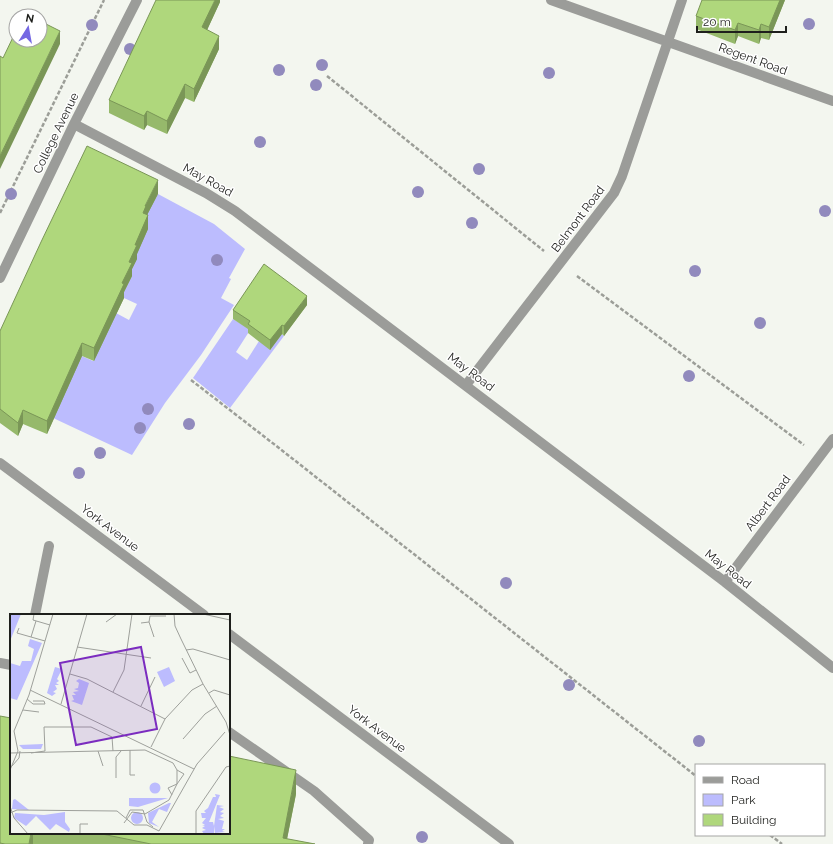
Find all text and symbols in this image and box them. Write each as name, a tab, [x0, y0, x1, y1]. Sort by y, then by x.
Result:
north arrow	[8, 8, 48, 48]
scale bar	[697, 8, 786, 34]
text: N	[24, 11, 35, 26]
text: 20 m	[703, 15, 731, 29]
street label: Regent Road	[717, 40, 789, 78]
street label: College Avenue	[30, 90, 82, 176]
street label: May Road	[181, 161, 235, 199]
street label: Belmont Road	[549, 183, 607, 255]
street label: May Road	[445, 350, 497, 394]
street label: Albert Road	[743, 472, 793, 534]
street label: York Avenue	[78, 502, 142, 554]
street label: May Road	[702, 547, 754, 591]
inset map	[10, 614, 230, 834]
street label: York Avenue	[345, 703, 409, 755]
legend	[695, 764, 825, 836]
text: Road	[731, 773, 760, 787]
text: Park	[731, 793, 756, 807]
text: Building	[731, 813, 777, 827]

